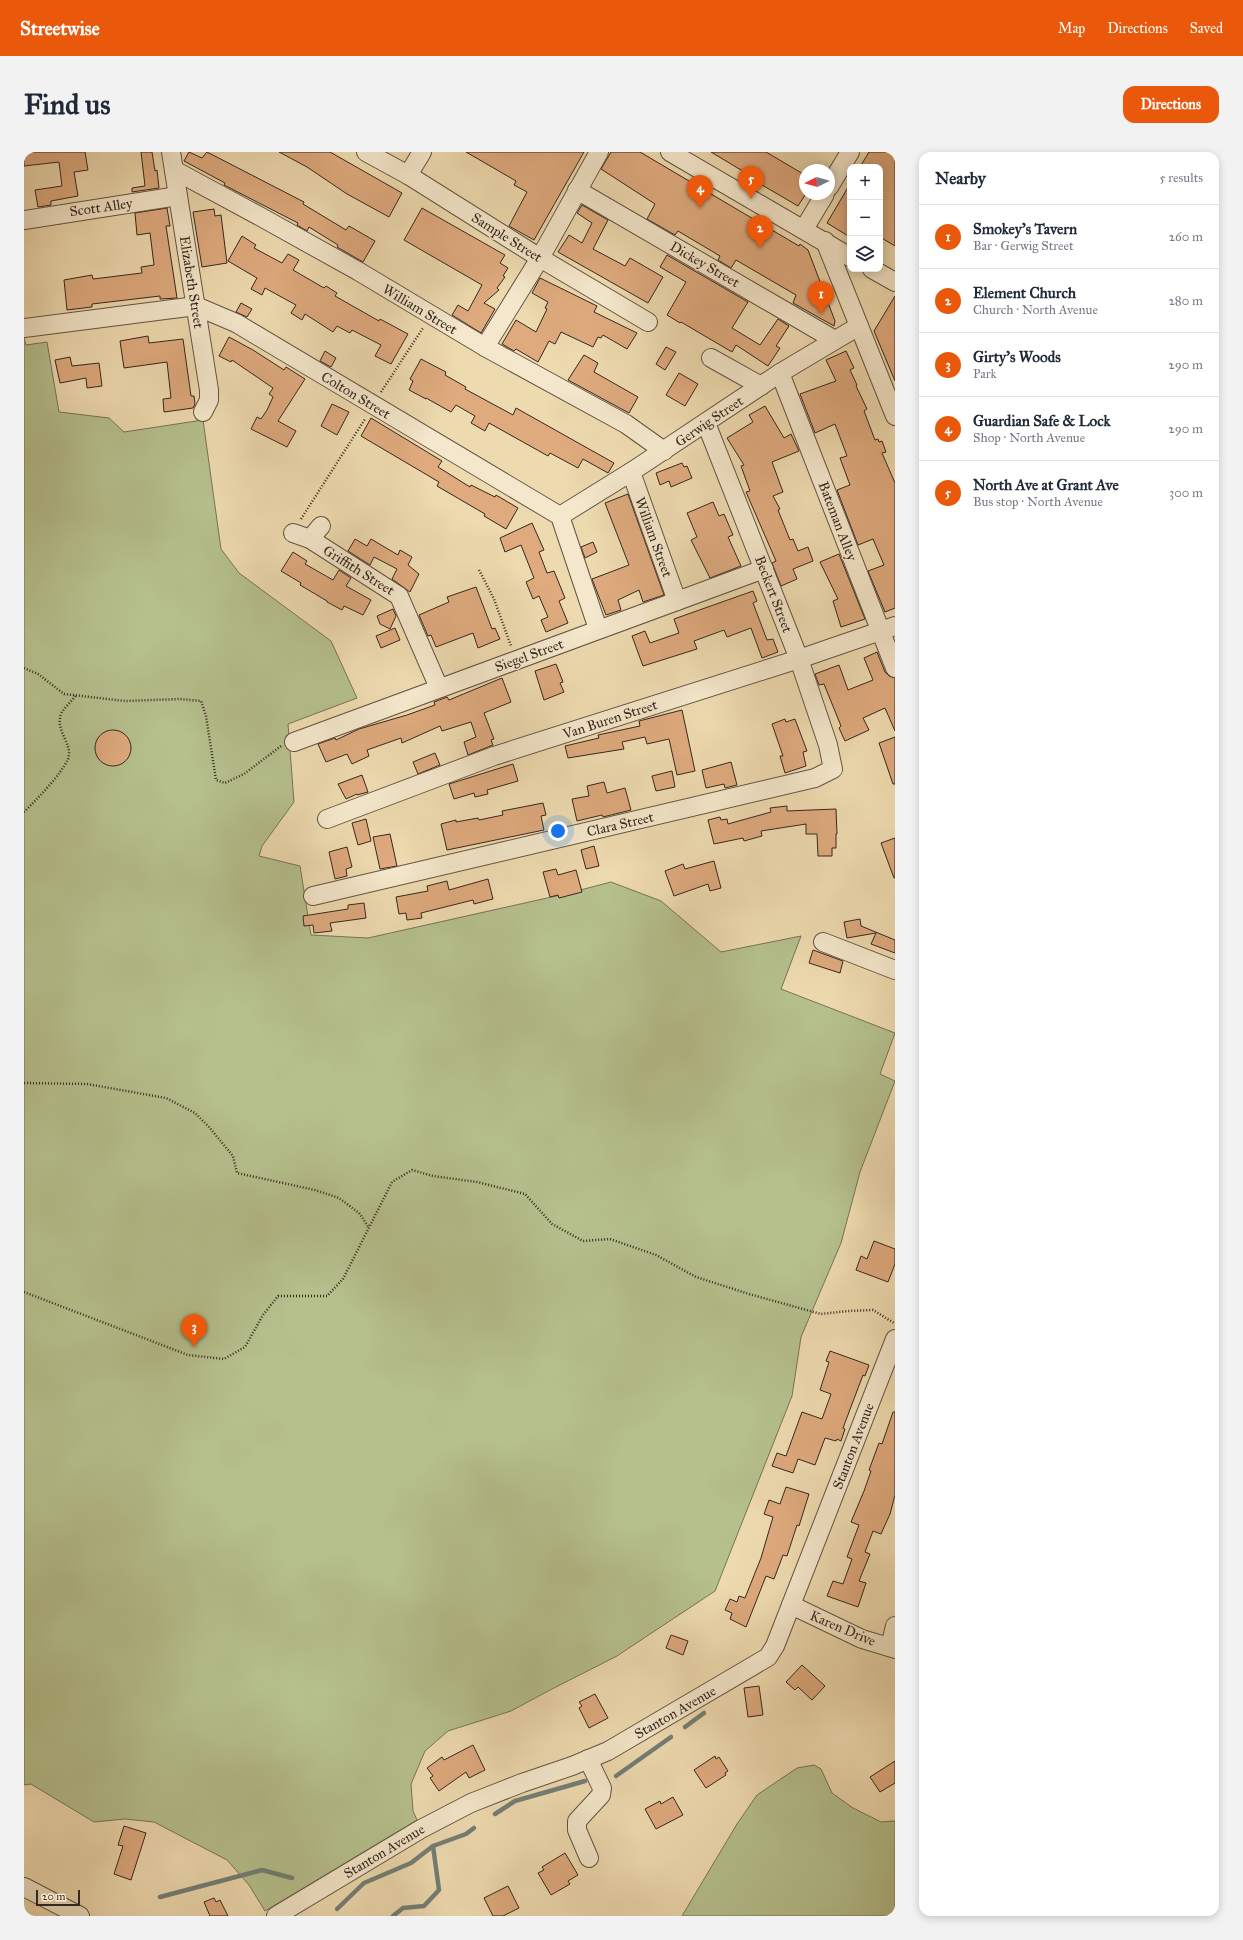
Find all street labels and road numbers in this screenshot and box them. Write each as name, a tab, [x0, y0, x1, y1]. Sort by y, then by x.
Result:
street label: Scott Alley	[69, 195, 134, 220]
street label: Sample Street	[468, 209, 545, 266]
street label: Elizabeth Street	[176, 235, 207, 329]
street label: Dickey Street	[667, 238, 742, 291]
street label: William Street	[379, 280, 460, 338]
street label: Colton Street	[318, 368, 394, 423]
street label: Gerwig Street	[672, 392, 747, 450]
street label: Bateman Alley	[815, 479, 861, 564]
street label: William Street	[631, 495, 676, 580]
street label: Griffith Street	[320, 542, 398, 599]
street label: Beckert Street	[751, 553, 796, 635]
street label: Siegel Street	[493, 635, 566, 676]
street label: Van Buren Street	[560, 696, 660, 743]
street label: Clara Street	[585, 809, 655, 840]
street label: Stanton Avenue	[829, 1400, 878, 1492]
street label: Karen Drive	[807, 1607, 878, 1650]
street label: Stanton Avenue	[632, 1682, 719, 1743]
street label: Stanton Avenue	[341, 1821, 428, 1882]

